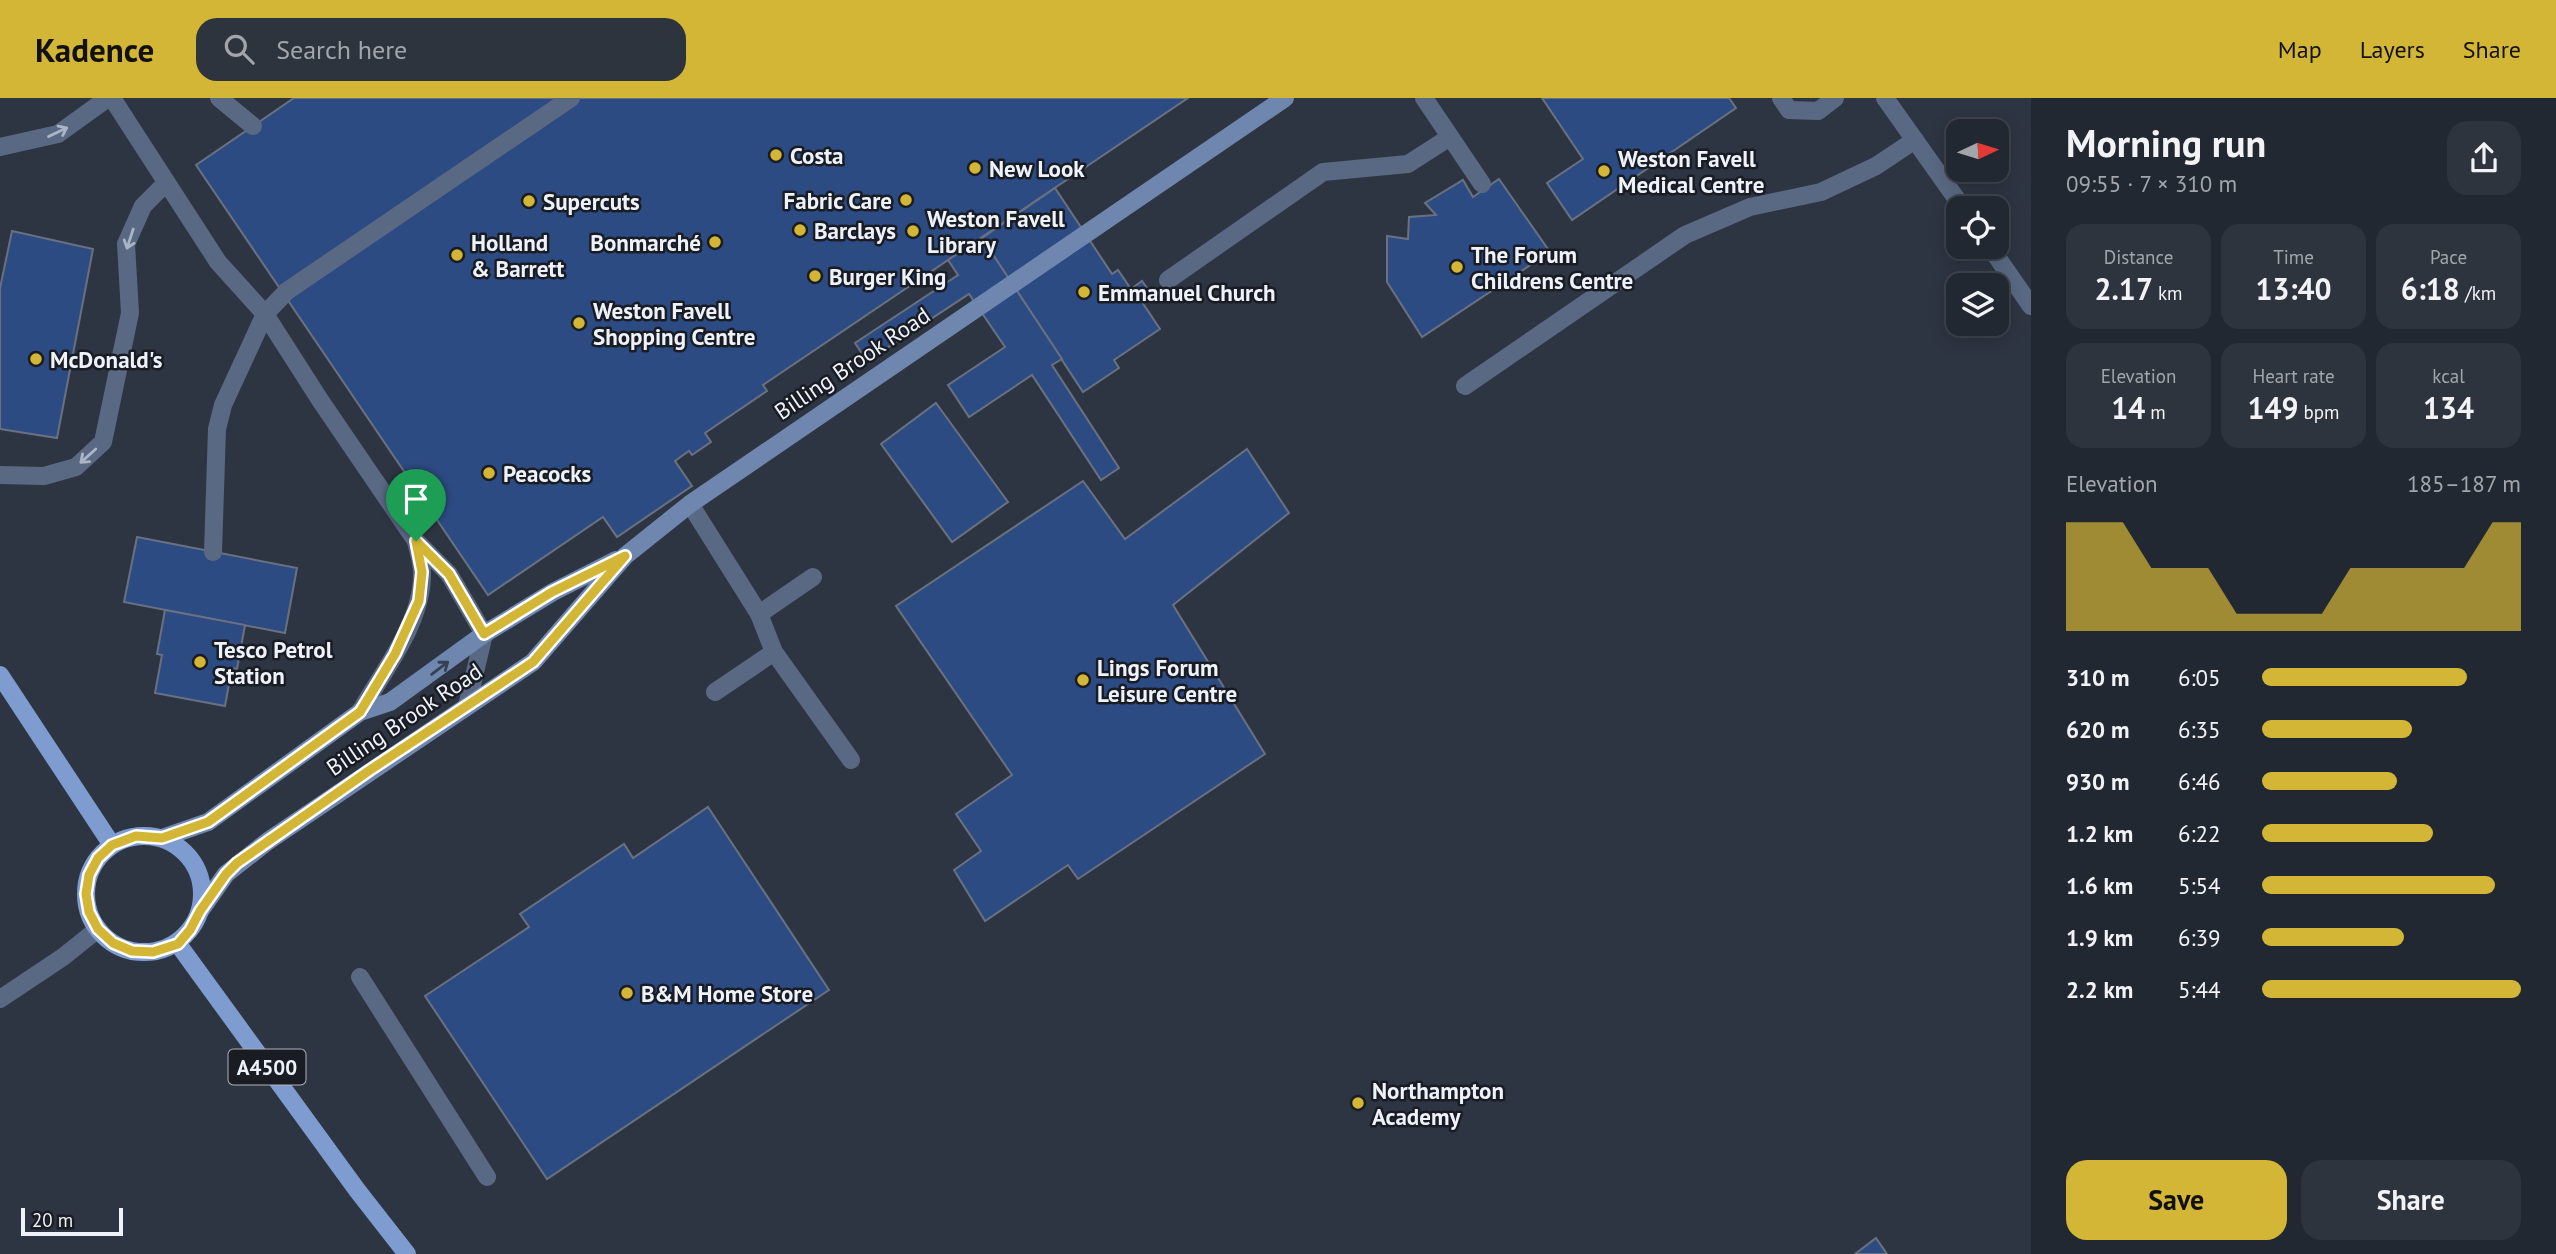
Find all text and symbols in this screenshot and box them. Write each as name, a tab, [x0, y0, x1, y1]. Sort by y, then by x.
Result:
search box	[196, 18, 686, 81]
text: Kadence	[35, 28, 154, 71]
icon: search	[220, 30, 258, 68]
text: Search here	[276, 33, 407, 66]
text: Map	[2278, 34, 2322, 65]
text: Layers	[2360, 34, 2425, 65]
text: Share	[2463, 34, 2521, 65]
text: Morning run	[2066, 118, 2266, 167]
north arrow	[1946, 119, 2009, 182]
map controls	[1946, 119, 2009, 336]
button: share	[2447, 121, 2521, 195]
one-way arrow	[47, 124, 68, 138]
place label: Costa	[790, 141, 844, 170]
place label: Weston Favell Medical Centre	[1618, 144, 1764, 199]
marker: Costa	[768, 147, 784, 163]
place label: New Look	[989, 154, 1085, 183]
marker: New Look	[967, 160, 983, 176]
marker: Weston Favell Medical Centre	[1596, 163, 1612, 179]
text: 09:55 · 7 × 310 m	[2066, 169, 2237, 198]
place label: Fabric Care	[784, 186, 892, 215]
place label: Supercuts	[543, 187, 640, 216]
marker: Fabric Care	[898, 192, 914, 208]
marker: Supercuts	[521, 193, 537, 209]
button: locate	[1946, 196, 2009, 259]
place label: Weston Favell Library	[927, 204, 1065, 259]
place label: Barclays	[814, 216, 896, 245]
marker: Barclays	[792, 222, 808, 238]
marker: Weston Favell Library	[905, 223, 921, 239]
one-way arrow	[122, 227, 135, 249]
place label: Holland & Barrett	[471, 228, 564, 283]
place label: Bonmarché	[590, 228, 701, 257]
marker: Bonmarché	[707, 234, 723, 250]
place label: The Forum Childrens Centre	[1471, 240, 1633, 295]
text: Distance	[2104, 245, 2173, 269]
text: Time	[2273, 245, 2314, 269]
text: Pace	[2430, 245, 2467, 269]
marker: Holland & Barrett	[449, 247, 465, 263]
marker: The Forum Childrens Centre	[1449, 259, 1465, 275]
place label: Burger King	[829, 262, 946, 291]
marker: Burger King	[807, 268, 823, 284]
text: 2.17	[2094, 269, 2153, 308]
text: 13:40	[2255, 269, 2332, 308]
text: 6:18	[2401, 269, 2460, 308]
button: layers	[1946, 273, 2009, 336]
place label: Emmanuel Church	[1098, 278, 1276, 307]
text: km	[2153, 281, 2183, 305]
text: /km	[2460, 281, 2496, 305]
marker: Emmanuel Church	[1076, 284, 1092, 300]
place label: Weston Favell Shopping Centre	[593, 296, 756, 351]
street label: Billing Brook Road	[769, 300, 935, 426]
marker: Weston Favell Shopping Centre	[571, 315, 587, 331]
place label: McDonald's	[50, 345, 163, 374]
marker: McDonald's	[28, 351, 44, 367]
text: Elevation	[2101, 364, 2176, 388]
text: Heart rate	[2252, 364, 2335, 388]
text: kcal	[2432, 364, 2465, 388]
text: 14	[2111, 388, 2145, 427]
text: 149	[2247, 388, 2298, 427]
text: 134	[2423, 388, 2474, 427]
text: m	[2145, 400, 2166, 424]
text: bpm	[2298, 400, 2340, 424]
one-way arrow	[80, 447, 97, 464]
place label: Peacocks	[503, 459, 592, 488]
marker: Peacocks	[481, 465, 497, 481]
pin	[386, 469, 446, 541]
text: Elevation	[2066, 469, 2158, 498]
text: 185–187 m	[2407, 469, 2521, 498]
icon: arrive	[397, 480, 435, 518]
place label: Tesco Petrol Station	[214, 635, 333, 690]
place label: Lings Forum Leisure Centre	[1097, 653, 1237, 708]
marker: Tesco Petrol Station	[192, 654, 208, 670]
street label: Billing Brook Road	[321, 656, 487, 782]
one-way arrow	[430, 660, 449, 675]
text: 310 m	[2066, 663, 2129, 692]
text: 6:05	[2178, 663, 2221, 692]
marker: Lings Forum Leisure Centre	[1075, 672, 1091, 688]
text: 620 m	[2066, 715, 2129, 744]
text: 6:35	[2178, 715, 2221, 744]
text: 930 m	[2066, 767, 2129, 796]
text: 6:46	[2178, 767, 2221, 796]
text: 1.2 km	[2066, 819, 2133, 848]
text: 6:22	[2178, 819, 2221, 848]
text: 1.6 km	[2066, 871, 2133, 900]
text: 5:54	[2178, 871, 2221, 900]
text: 1.9 km	[2066, 923, 2133, 952]
text: 6:39	[2178, 923, 2221, 952]
text: 2.2 km	[2066, 975, 2133, 1004]
text: 5:44	[2178, 975, 2221, 1004]
place label: B&M Home Store	[641, 979, 813, 1008]
marker: B&M Home Store	[619, 985, 635, 1001]
road number: A4500	[229, 1049, 306, 1084]
place label: Northampton Academy	[1372, 1076, 1504, 1131]
marker: Northampton Academy	[1350, 1095, 1366, 1111]
button: Save	[2066, 1160, 2287, 1240]
button: Share	[2301, 1160, 2521, 1240]
scale bar	[21, 1205, 122, 1237]
text: 20 m	[32, 1208, 73, 1232]

